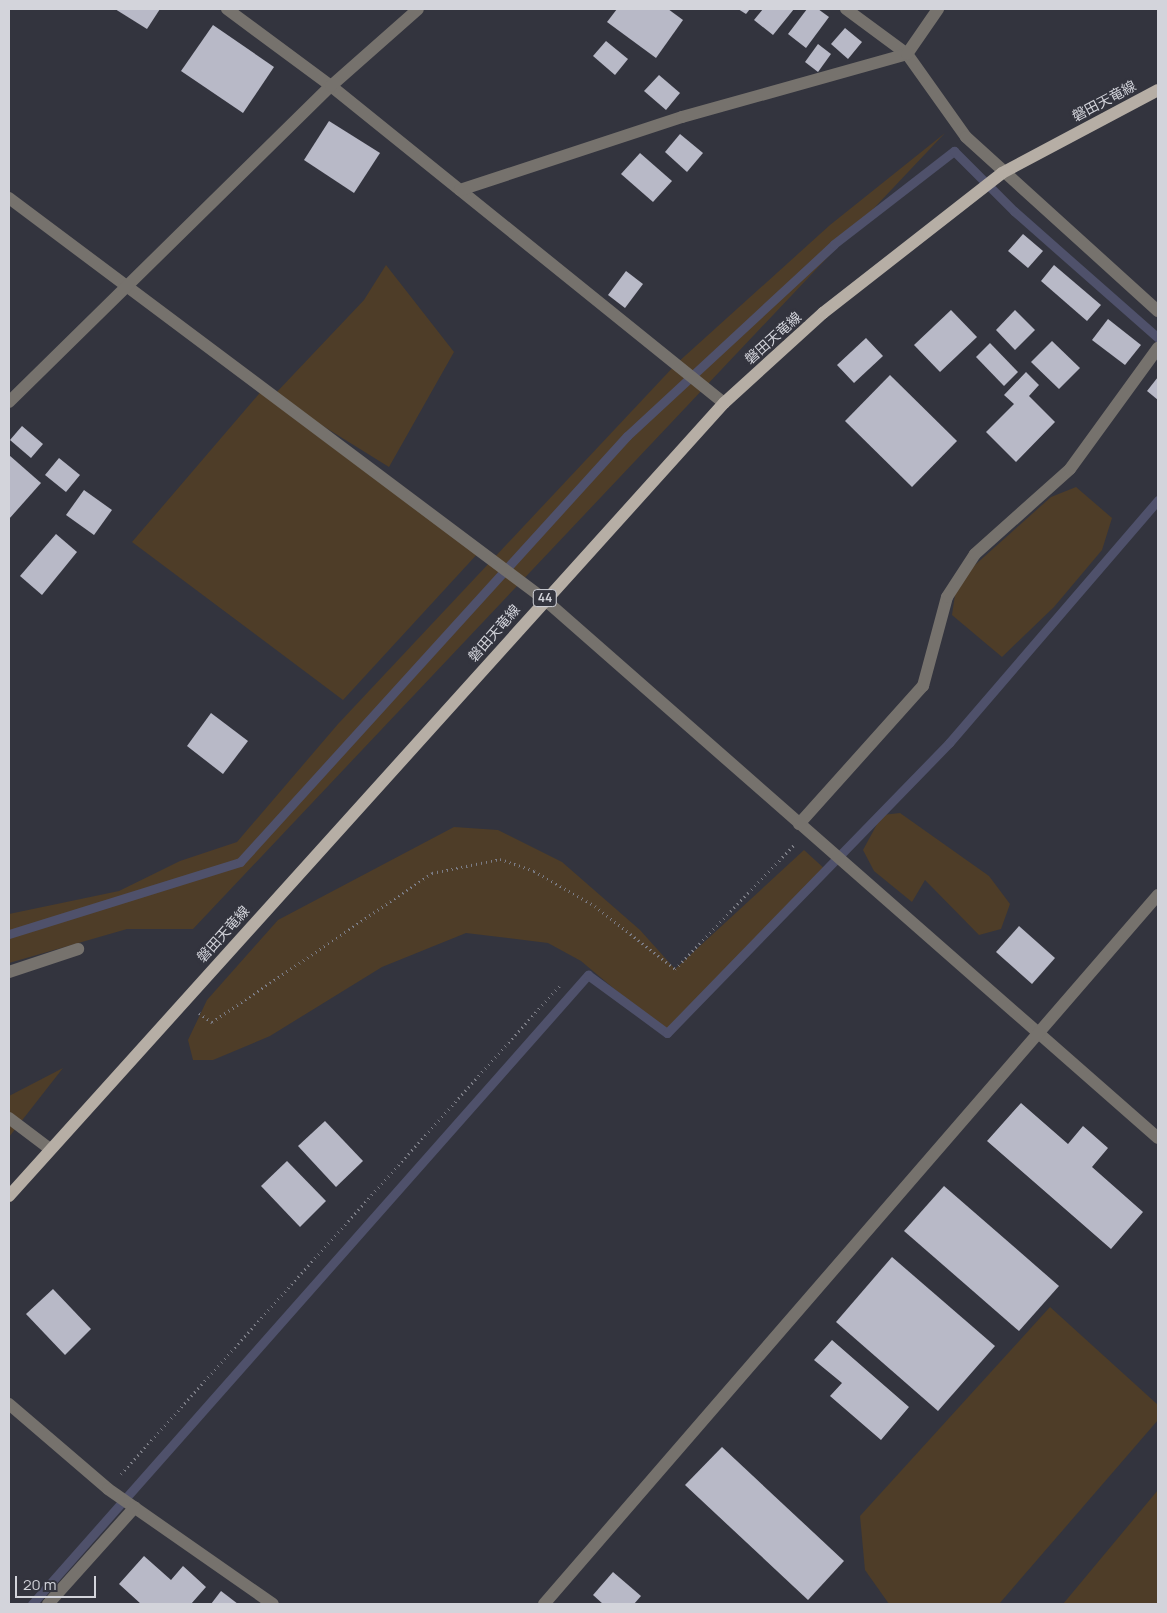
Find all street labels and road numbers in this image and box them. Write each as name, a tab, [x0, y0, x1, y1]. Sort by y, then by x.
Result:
street label: 磐田天竜線	[1069, 77, 1139, 125]
street label: 磐田天竜線	[741, 308, 805, 368]
road number: 44	[532, 588, 558, 608]
street label: 磐田天竜線	[465, 601, 523, 665]
street label: 磐田天竜線	[193, 902, 253, 966]

